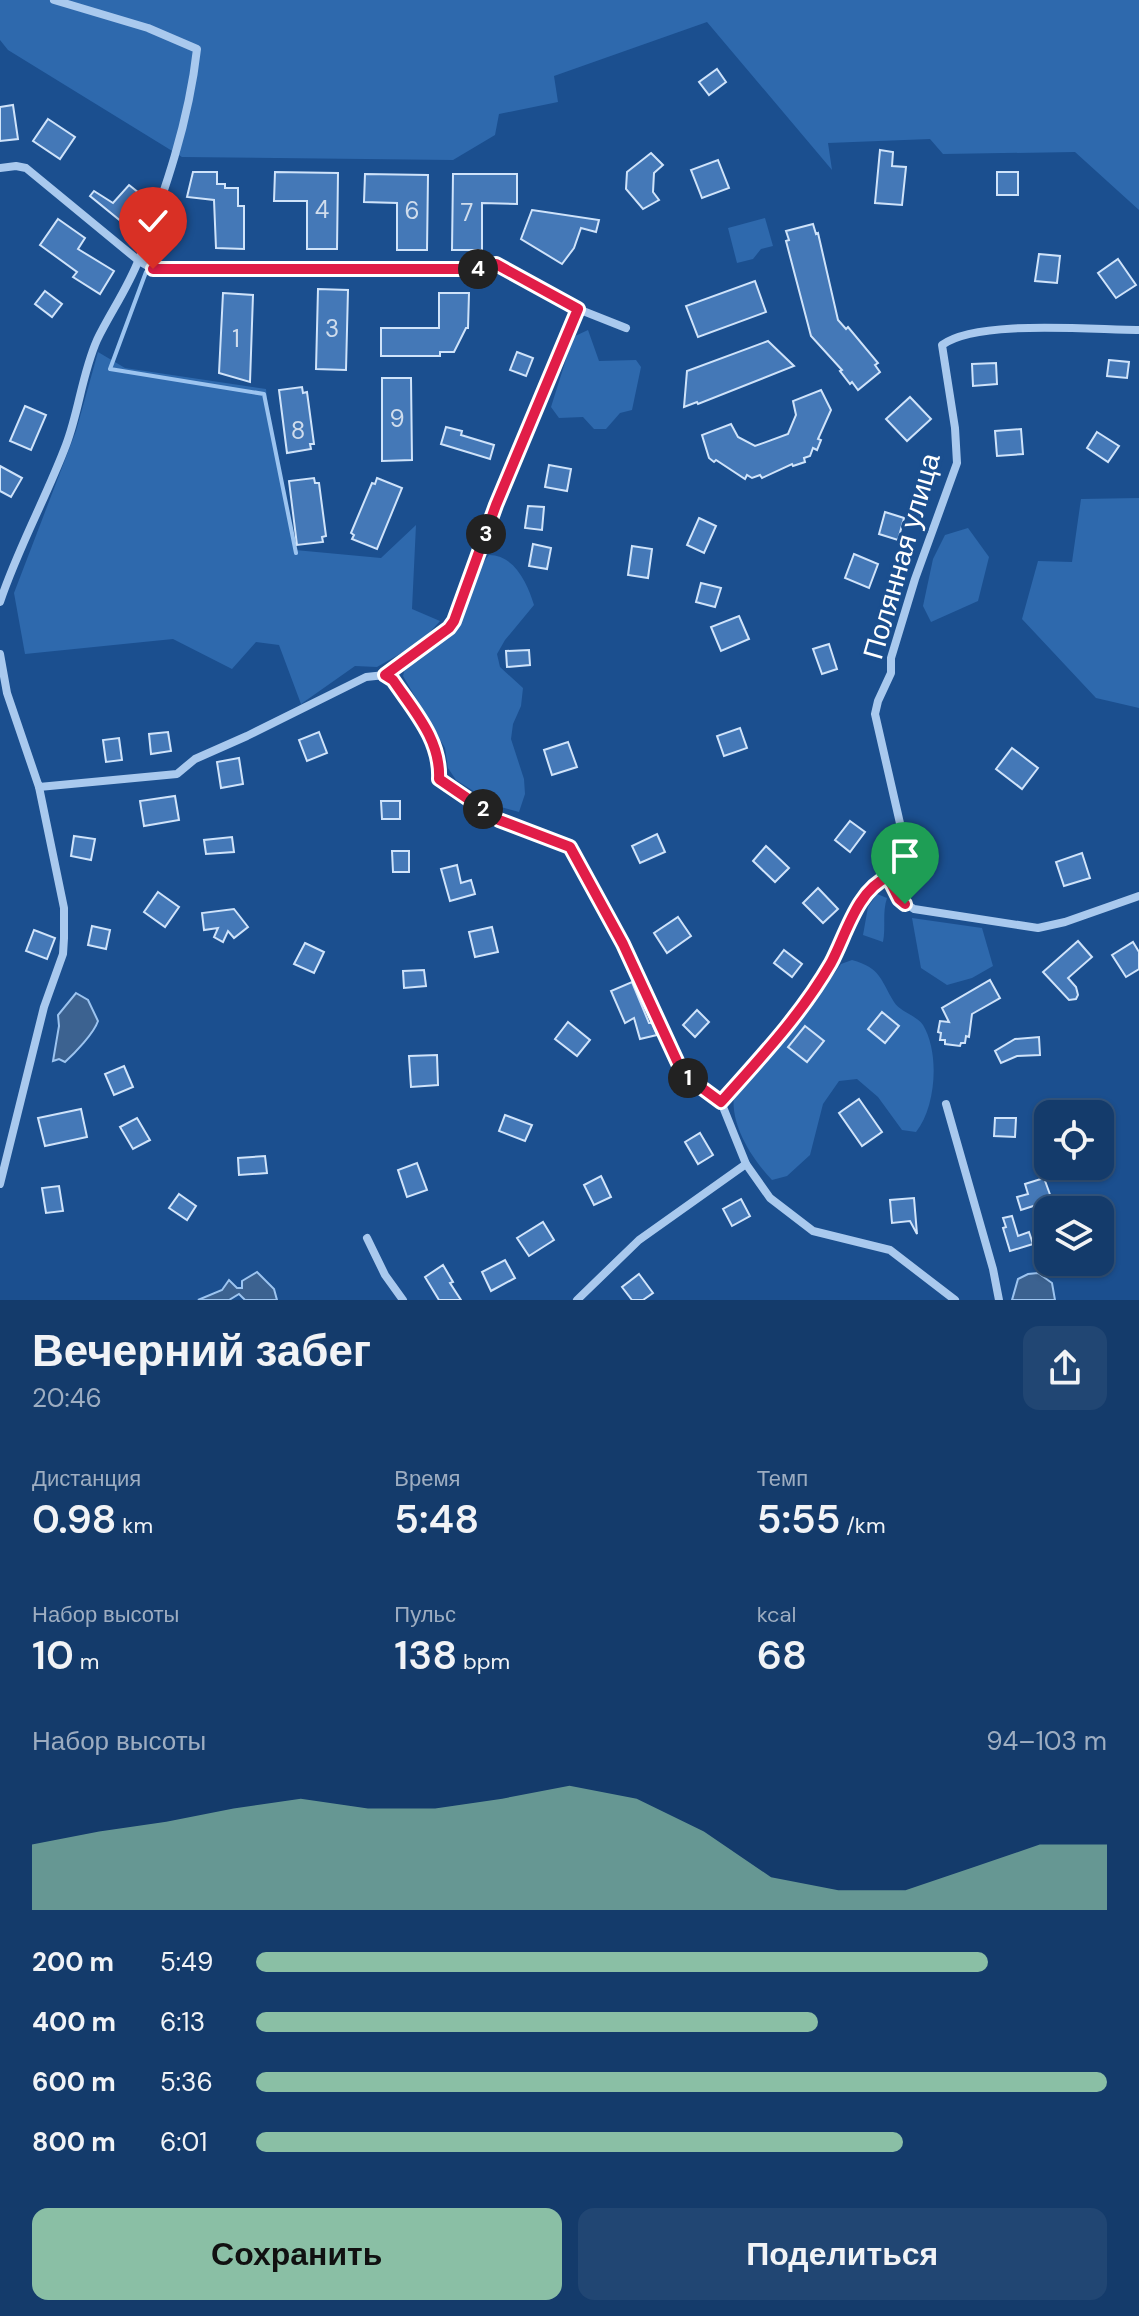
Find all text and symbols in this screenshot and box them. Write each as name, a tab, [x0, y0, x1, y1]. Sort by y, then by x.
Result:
pin	[119, 187, 187, 269]
house number: 4	[315, 194, 329, 225]
house number: 6	[404, 195, 420, 226]
house number: 7	[461, 197, 473, 228]
icon: check	[131, 199, 175, 243]
pin: 4	[458, 249, 498, 289]
text: 4	[471, 254, 485, 283]
house number: 3	[325, 313, 339, 344]
house number: 1	[232, 323, 240, 354]
house number: 9	[389, 403, 405, 434]
house number: 8	[291, 415, 305, 446]
street label: Полянная улица	[854, 448, 949, 663]
pin: 3	[466, 514, 506, 554]
text: 3	[479, 519, 493, 548]
pin: 2	[463, 789, 503, 829]
text: 2	[477, 794, 489, 823]
pin	[871, 822, 939, 904]
icon: arrive	[883, 834, 927, 878]
pin: 1	[668, 1058, 708, 1098]
text: 1	[684, 1063, 692, 1092]
map controls	[1034, 1100, 1114, 1276]
button: locate	[1034, 1100, 1114, 1180]
button: layers	[1034, 1196, 1114, 1276]
text: Вечерний забег	[32, 1322, 371, 1380]
button: share	[1023, 1326, 1107, 1410]
text: 20:46	[32, 1381, 102, 1415]
text: Дистанция	[32, 1464, 141, 1493]
text: Время	[394, 1464, 461, 1493]
text: Темп	[757, 1464, 808, 1493]
text: 0.98	[32, 1493, 116, 1545]
text: 5:48	[394, 1493, 479, 1545]
text: 5:55	[757, 1493, 840, 1545]
text: km	[116, 1511, 153, 1540]
text: /km	[840, 1511, 886, 1540]
text: Набор высоты	[32, 1600, 179, 1629]
text: Пульс	[394, 1600, 456, 1629]
text: kcal	[757, 1600, 796, 1629]
text: 10	[32, 1629, 74, 1681]
text: 138	[394, 1629, 457, 1681]
text: 68	[757, 1629, 807, 1681]
text: m	[74, 1647, 99, 1676]
text: bpm	[457, 1647, 510, 1676]
text: Набор высоты	[32, 1724, 206, 1758]
text: 94–103 m	[986, 1724, 1107, 1758]
text: 200 m	[32, 1945, 114, 1979]
text: 5:49	[160, 1945, 213, 1979]
text: 400 m	[32, 2005, 116, 2039]
text: 6:13	[160, 2005, 205, 2039]
text: 600 m	[32, 2065, 116, 2099]
text: 5:36	[160, 2065, 213, 2099]
text: 800 m	[32, 2125, 116, 2159]
text: 6:01	[160, 2125, 207, 2159]
button: Сохранить	[32, 2208, 562, 2300]
button: Поделиться	[578, 2208, 1107, 2300]

